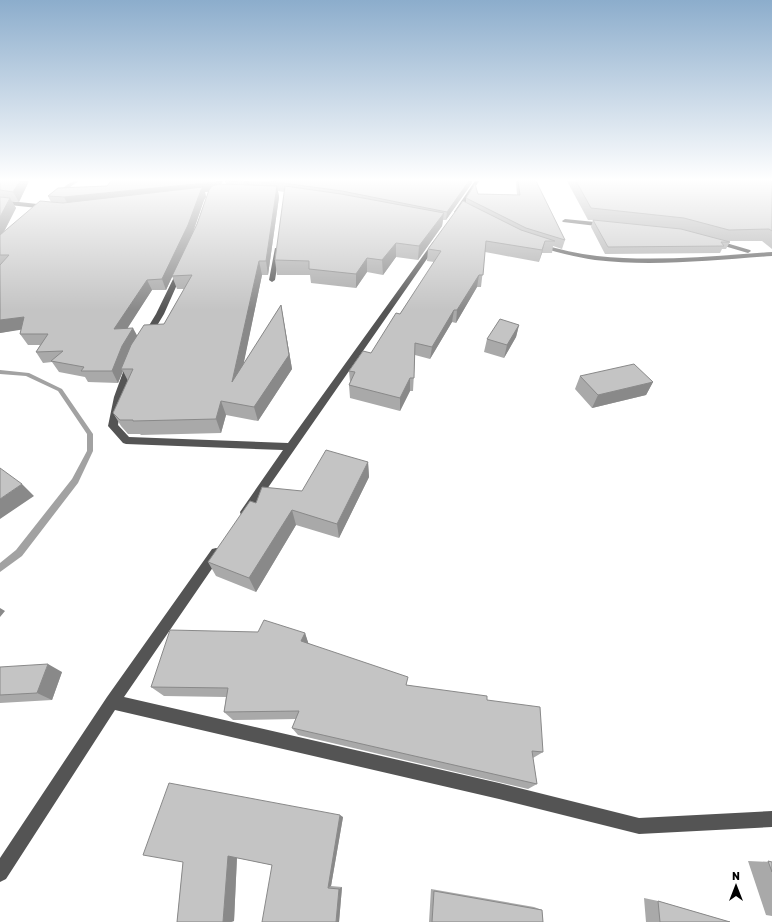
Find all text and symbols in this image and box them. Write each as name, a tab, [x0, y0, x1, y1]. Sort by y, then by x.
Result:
north arrow	[716, 866, 756, 906]
text: N	[732, 870, 740, 883]

